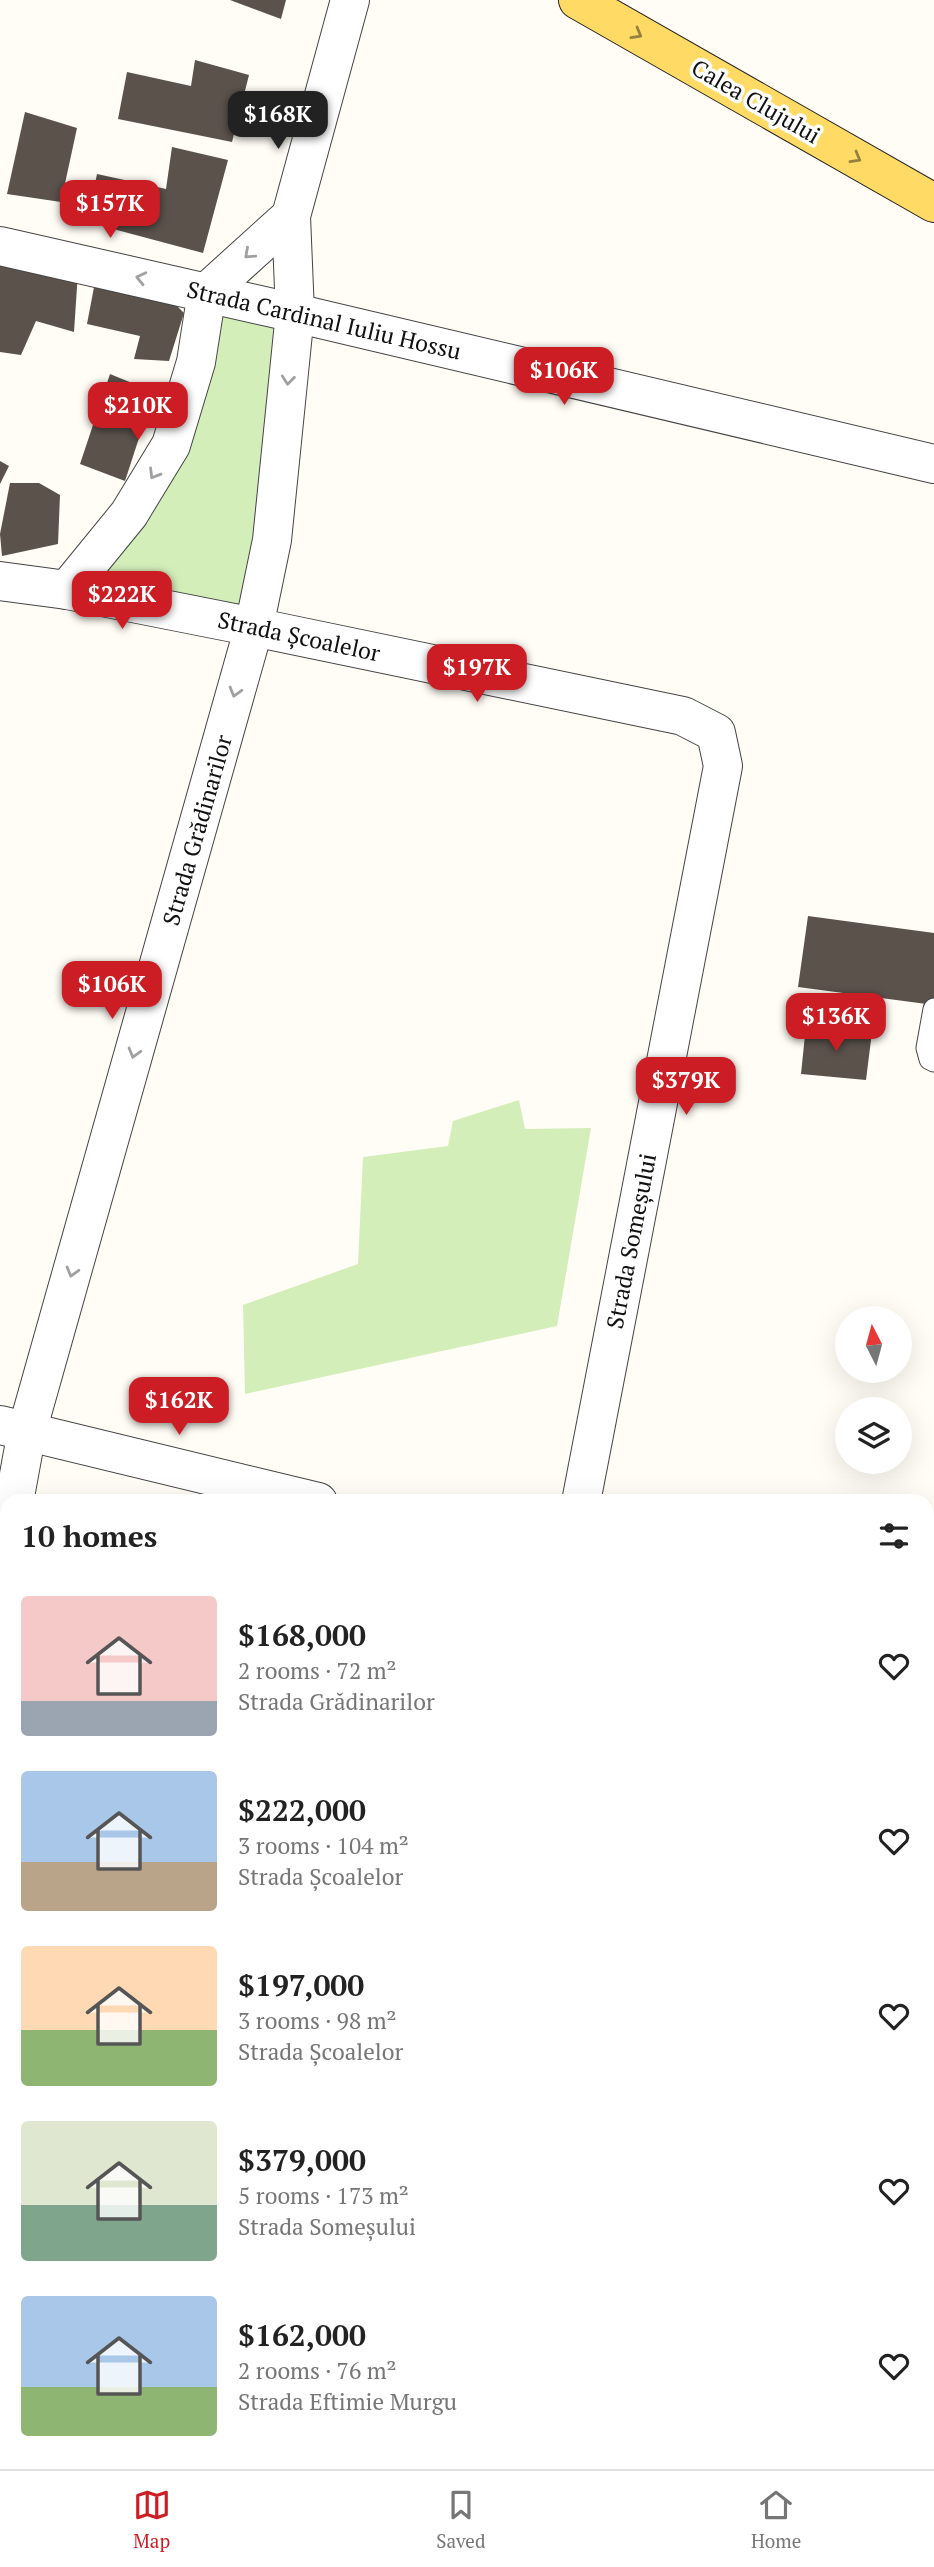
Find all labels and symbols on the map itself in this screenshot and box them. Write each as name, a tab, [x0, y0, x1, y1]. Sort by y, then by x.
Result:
one-way arrow	[630, 26, 643, 39]
street label: Calea Clujului	[686, 52, 826, 150]
pin: $168K	[229, 92, 327, 151]
one-way arrow	[849, 150, 862, 163]
pin: $157K	[61, 180, 159, 240]
one-way arrow	[244, 246, 257, 259]
one-way arrow	[135, 271, 147, 286]
street label: Strada Cardinal Iuliu Hossu	[184, 273, 464, 367]
pin: $106K	[515, 348, 613, 407]
one-way arrow	[281, 375, 296, 386]
pin: $210K	[89, 382, 187, 442]
one-way arrow	[149, 466, 162, 479]
pin: $222K	[73, 572, 171, 631]
street label: Strada Școalelor	[215, 604, 383, 668]
pin: $197K	[428, 644, 526, 704]
one-way arrow	[229, 686, 244, 698]
street label: Strada Grădinarilor	[155, 731, 239, 929]
pin: $106K	[63, 962, 161, 1021]
pin: $136K	[787, 993, 885, 1053]
one-way arrow	[127, 1047, 142, 1059]
pin: $379K	[637, 1058, 735, 1117]
street label: Strada Someșului	[599, 1151, 663, 1331]
one-way arrow	[65, 1266, 80, 1278]
north arrow	[835, 1306, 912, 1382]
pin: $162K	[130, 1378, 228, 1437]

